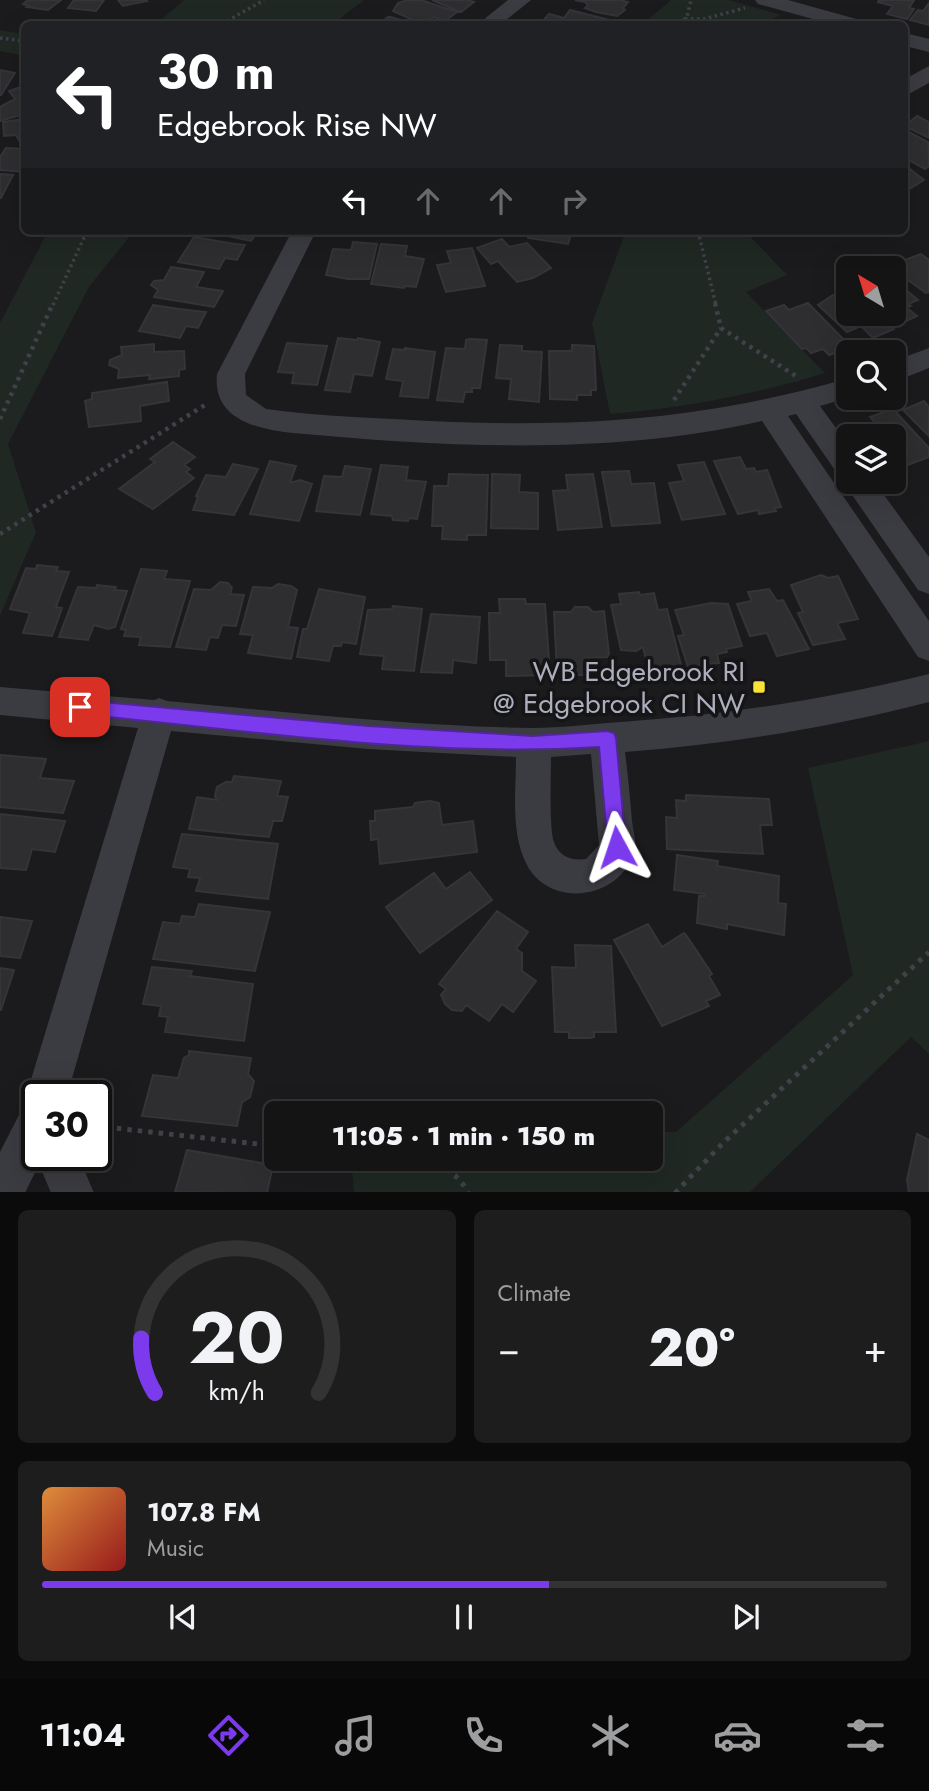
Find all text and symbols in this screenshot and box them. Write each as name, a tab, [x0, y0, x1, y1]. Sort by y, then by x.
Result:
text: 30 m	[157, 37, 275, 107]
icon: left	[42, 49, 133, 140]
text: Edgebrook Rise NW	[157, 102, 437, 148]
icon: left	[336, 182, 374, 220]
icon: ahead	[409, 182, 447, 220]
icon: ahead	[482, 182, 520, 220]
icon: right	[555, 182, 593, 220]
north arrow	[836, 256, 906, 326]
map controls	[836, 256, 906, 494]
button: search	[836, 340, 906, 410]
button: layers	[836, 424, 906, 494]
place label: WB Edgebrook RI @ Edgebrook CI NW	[493, 651, 745, 724]
pin	[50, 677, 110, 737]
marker: WB Edgebrook RI @ Edgebrook CI NW	[751, 679, 767, 695]
icon: arrive	[61, 688, 99, 726]
position arrow	[580, 810, 654, 884]
speed limit sign: 30	[21, 1080, 112, 1171]
text: 11:05 · 1 min · 150 m	[332, 1117, 595, 1155]
text: Climate	[498, 1276, 571, 1310]
text: 20	[189, 1285, 285, 1390]
text: 20°	[648, 1310, 735, 1386]
text: −	[498, 1321, 520, 1376]
text: +	[864, 1321, 887, 1376]
text: km/h	[208, 1372, 265, 1408]
text: 107.8 FM	[147, 1493, 261, 1531]
text: Music	[147, 1531, 204, 1565]
icon: previous	[164, 1598, 202, 1636]
icon: pause	[445, 1598, 483, 1636]
icon: next	[727, 1598, 765, 1636]
icon: directions	[204, 1711, 253, 1760]
icon: music	[331, 1711, 380, 1760]
icon: phone	[459, 1711, 508, 1760]
icon: climate	[586, 1711, 635, 1760]
icon: car	[713, 1711, 762, 1760]
icon: filters	[841, 1711, 890, 1760]
text: 11:04	[39, 1712, 126, 1758]

